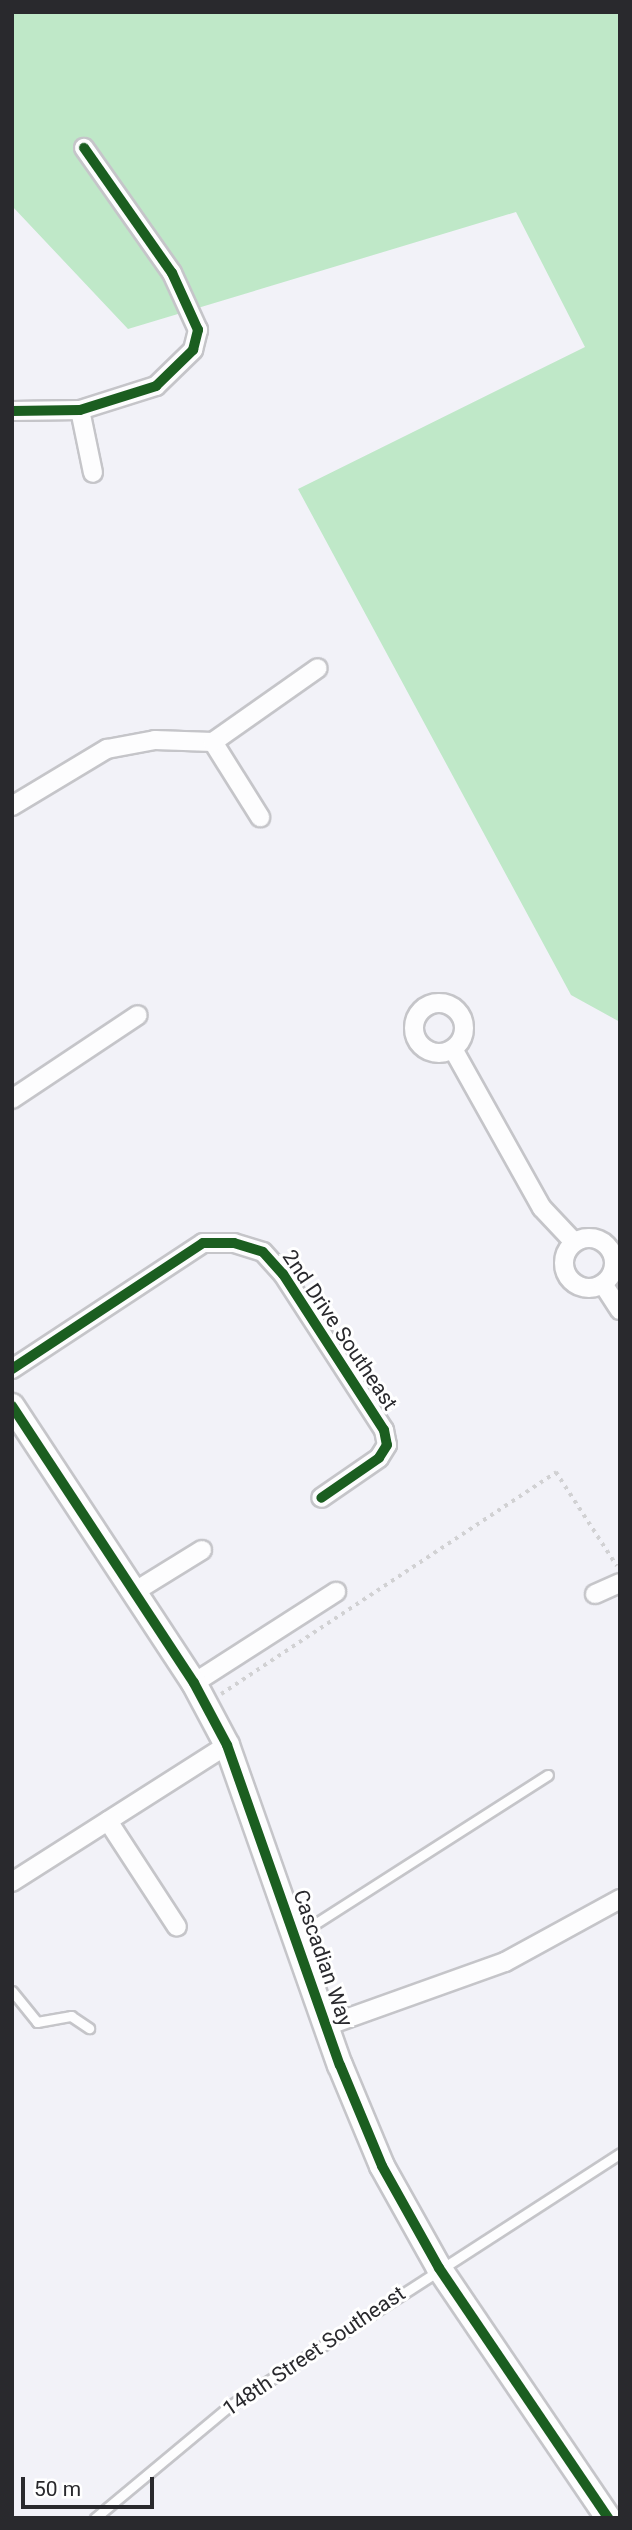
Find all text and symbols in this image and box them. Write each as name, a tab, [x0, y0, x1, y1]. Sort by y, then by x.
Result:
street label: 2nd Drive Southeast	[277, 1245, 403, 1415]
street label: Cascadian Way	[288, 1886, 358, 2030]
street label: 148th Street Southeast	[218, 2281, 410, 2421]
scale bar	[24, 2464, 158, 2508]
text: 50 m	[34, 2477, 81, 2501]

